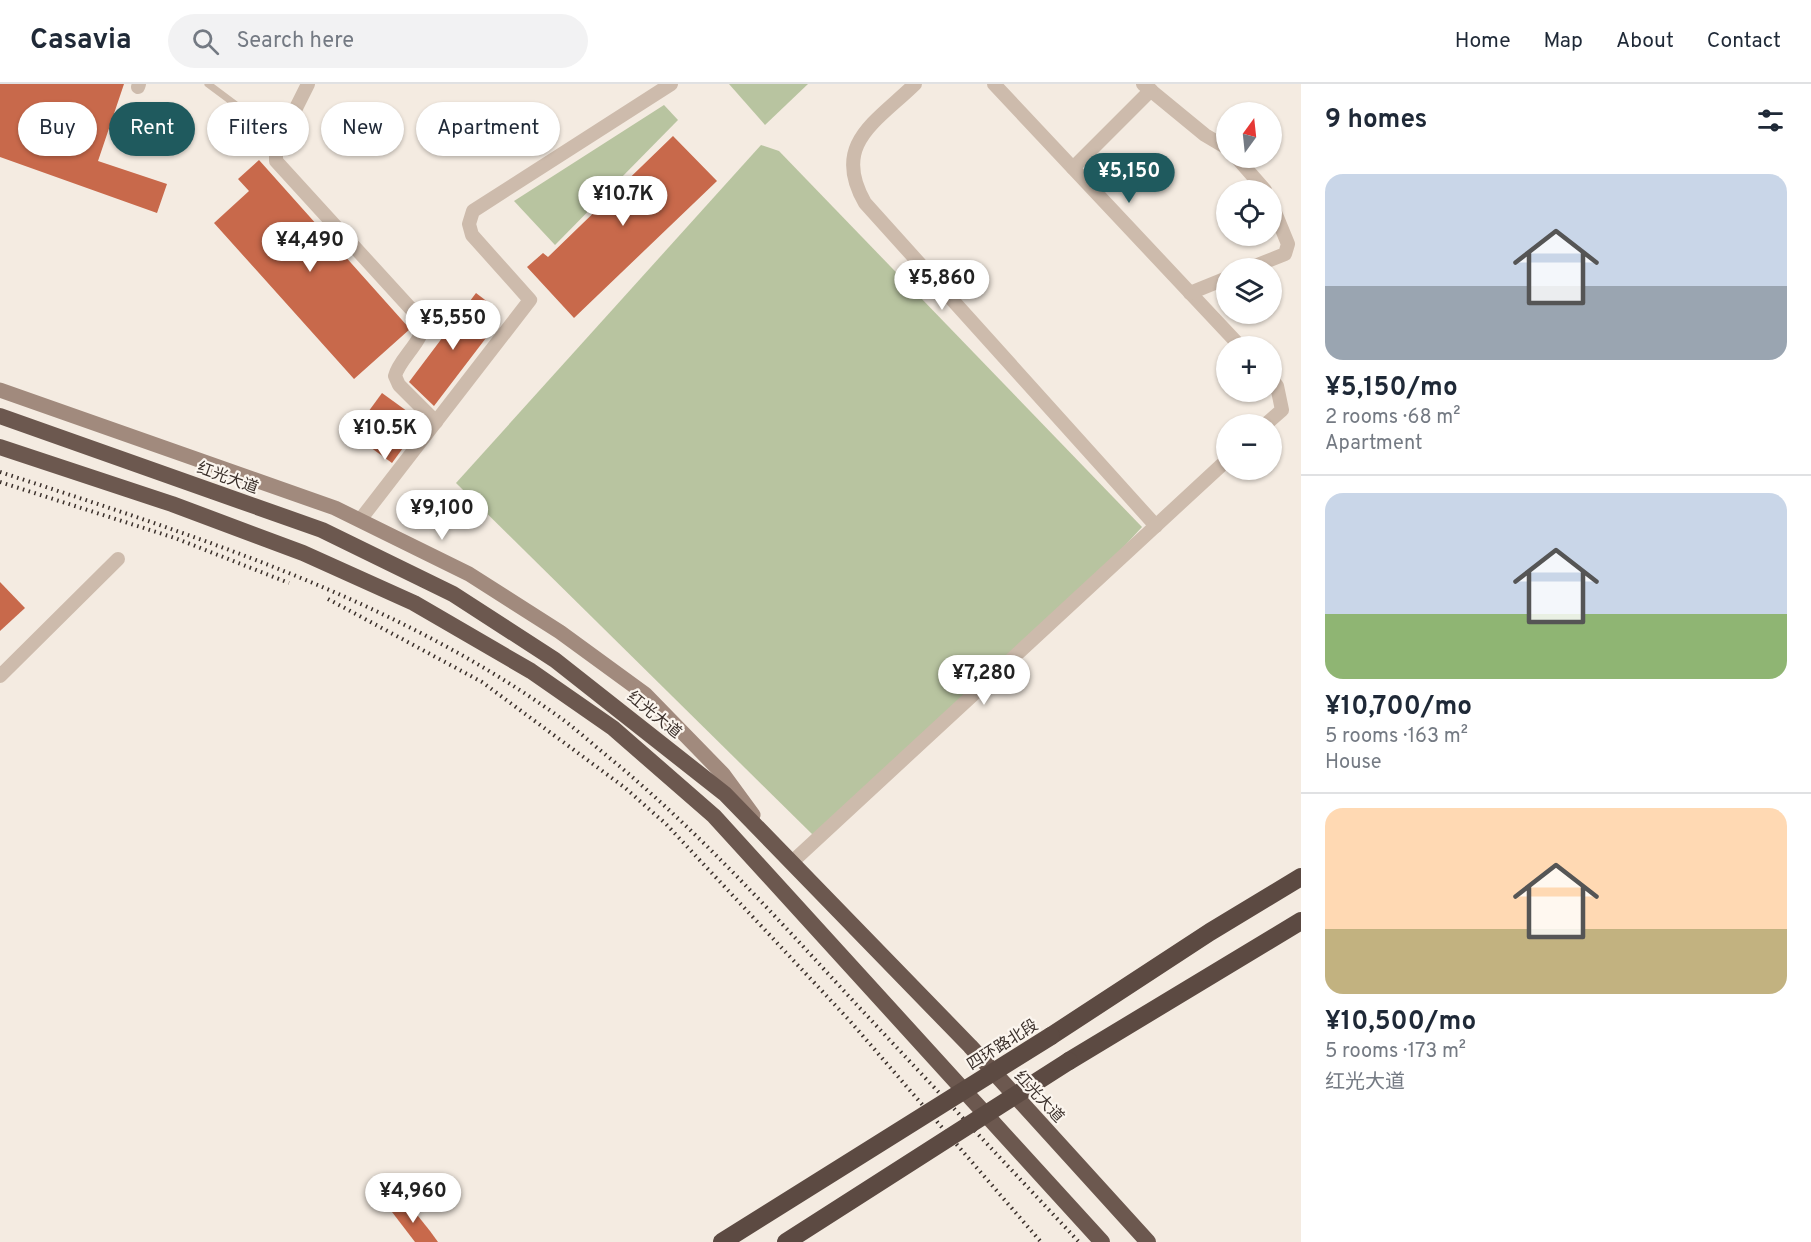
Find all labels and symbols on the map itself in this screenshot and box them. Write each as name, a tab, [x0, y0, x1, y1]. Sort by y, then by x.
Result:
north arrow	[1216, 102, 1282, 168]
pin: ¥5,150	[1080, 153, 1178, 204]
pin: ¥10.7K	[574, 176, 672, 227]
pin: ¥4,490	[261, 222, 359, 273]
pin: ¥5,860	[893, 260, 991, 311]
pin: ¥5,550	[404, 300, 502, 351]
pin: ¥10.5K	[336, 410, 434, 461]
street label: 红光大道	[194, 459, 261, 499]
pin: ¥9,100	[393, 490, 491, 541]
pin: ¥7,280	[935, 655, 1033, 706]
street label: 红光大道	[623, 688, 685, 743]
street label: 四环路北段	[964, 1016, 1042, 1075]
street label: 红光大道	[1009, 1067, 1068, 1128]
pin: ¥4,960	[364, 1173, 462, 1224]

